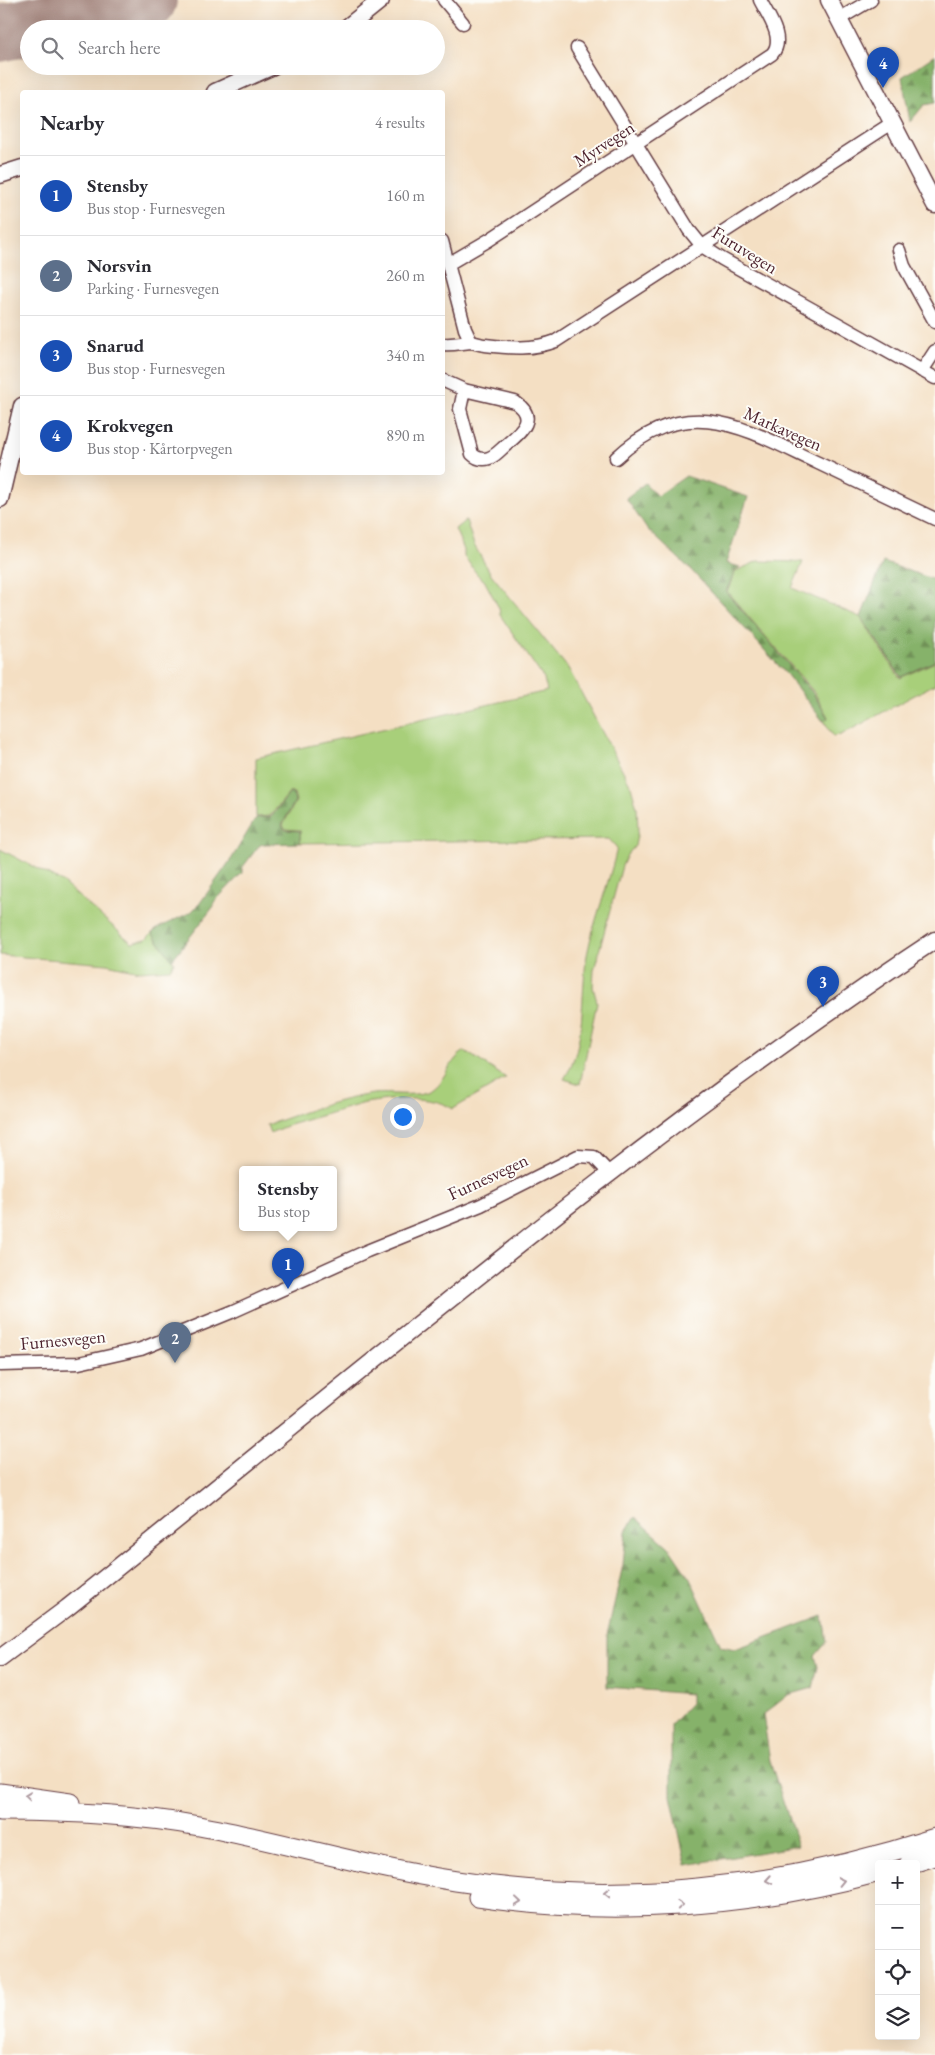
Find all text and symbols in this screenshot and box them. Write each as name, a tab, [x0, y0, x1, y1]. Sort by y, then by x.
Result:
search box	[20, 20, 445, 75]
icon: search	[38, 34, 66, 62]
text: Search here	[78, 35, 160, 60]
pin: 4	[867, 47, 899, 88]
text: Nearby	[40, 109, 104, 136]
text: 4 results	[375, 112, 425, 133]
street label: Myrvegen	[569, 115, 639, 172]
text: Stensby	[87, 173, 148, 198]
text: 1	[52, 185, 60, 206]
text: 160 m	[386, 185, 425, 206]
text: Bus stop · Furnesvegen	[87, 198, 226, 219]
street label: Furuvegen	[708, 220, 783, 279]
text: Norsvin	[87, 253, 152, 278]
text: 2	[52, 265, 60, 286]
text: 260 m	[386, 265, 425, 286]
text: Parking · Furnesvegen	[87, 278, 220, 299]
text: Snarud	[87, 333, 144, 358]
text: 3	[52, 345, 60, 366]
text: 340 m	[386, 345, 425, 366]
text: Bus stop · Furnesvegen	[87, 358, 226, 379]
street label: Markavegen	[741, 401, 826, 456]
text: Krokvegen	[87, 413, 174, 438]
text: 4	[52, 425, 60, 446]
text: 890 m	[386, 425, 425, 446]
text: Bus stop · Kårtorpvegen	[87, 438, 233, 459]
pin: 3	[807, 966, 839, 1007]
your location	[390, 1104, 416, 1130]
street label: Furnesvegen	[444, 1148, 532, 1205]
popup	[239, 1166, 337, 1231]
text: Stensby	[257, 1176, 319, 1201]
text: Bus stop	[257, 1201, 310, 1222]
pin: 1	[272, 1248, 304, 1289]
pin: 2	[159, 1322, 191, 1363]
street label: Furnesvegen	[19, 1324, 107, 1355]
one-way arrow	[23, 1791, 31, 1802]
map controls	[875, 1860, 920, 2040]
button: +	[875, 1860, 920, 1905]
one-way arrow	[765, 1874, 773, 1884]
one-way arrow	[837, 1876, 846, 1887]
one-way arrow	[603, 1888, 611, 1898]
one-way arrow	[514, 1896, 522, 1907]
one-way arrow	[677, 1899, 685, 1910]
button: −	[875, 1905, 920, 1950]
button: locate	[875, 1950, 920, 1995]
button: layers	[875, 1995, 920, 2040]

